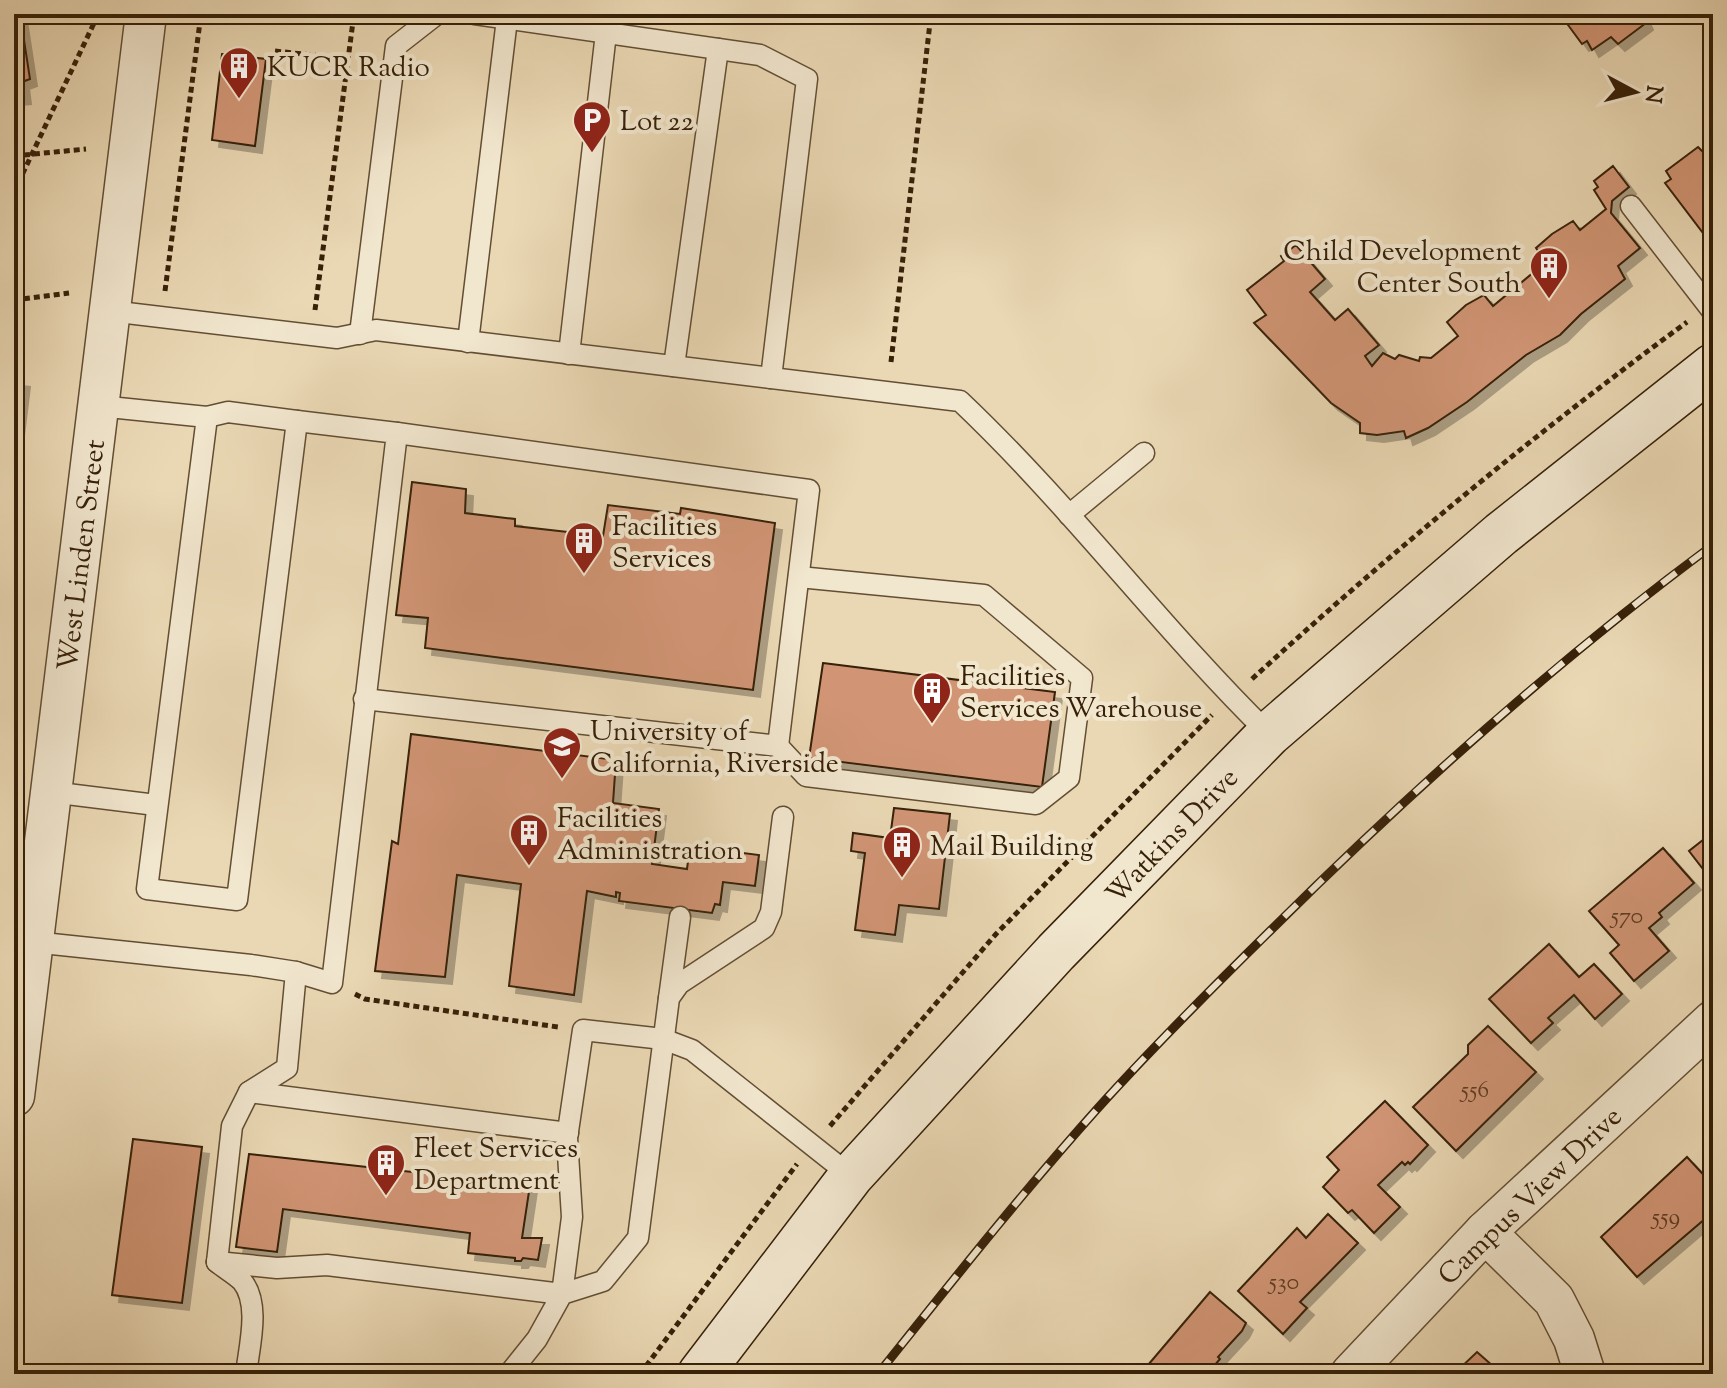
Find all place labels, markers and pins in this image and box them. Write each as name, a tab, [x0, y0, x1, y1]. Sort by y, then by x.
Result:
building icon: KUCR Radio	[218, 45, 260, 100]
place label: KUCR Radio	[267, 49, 430, 89]
parking icon: Lot 22	[571, 99, 613, 154]
place label: Lot 22	[620, 103, 694, 143]
place label: Child Development Center South	[1283, 233, 1521, 305]
building icon: Child Development Center South	[1528, 245, 1570, 300]
place label: Facilities Services	[612, 508, 717, 580]
building icon: Facilities Services	[563, 520, 605, 575]
place label: Facilities Services Warehouse	[960, 658, 1202, 730]
building icon: Facilities Services Warehouse	[911, 670, 953, 725]
place label: University of California, Riverside	[590, 713, 839, 785]
school or university icon: University of California, Riverside	[541, 725, 583, 780]
place label: Facilities Administration	[557, 800, 743, 872]
building icon: Facilities Administration	[508, 812, 550, 867]
building icon: Mail Building	[881, 824, 923, 879]
place label: Mail Building	[930, 828, 1093, 868]
place label: Fleet Services Department	[414, 1130, 578, 1202]
building icon: Fleet Services Department	[365, 1142, 407, 1197]

